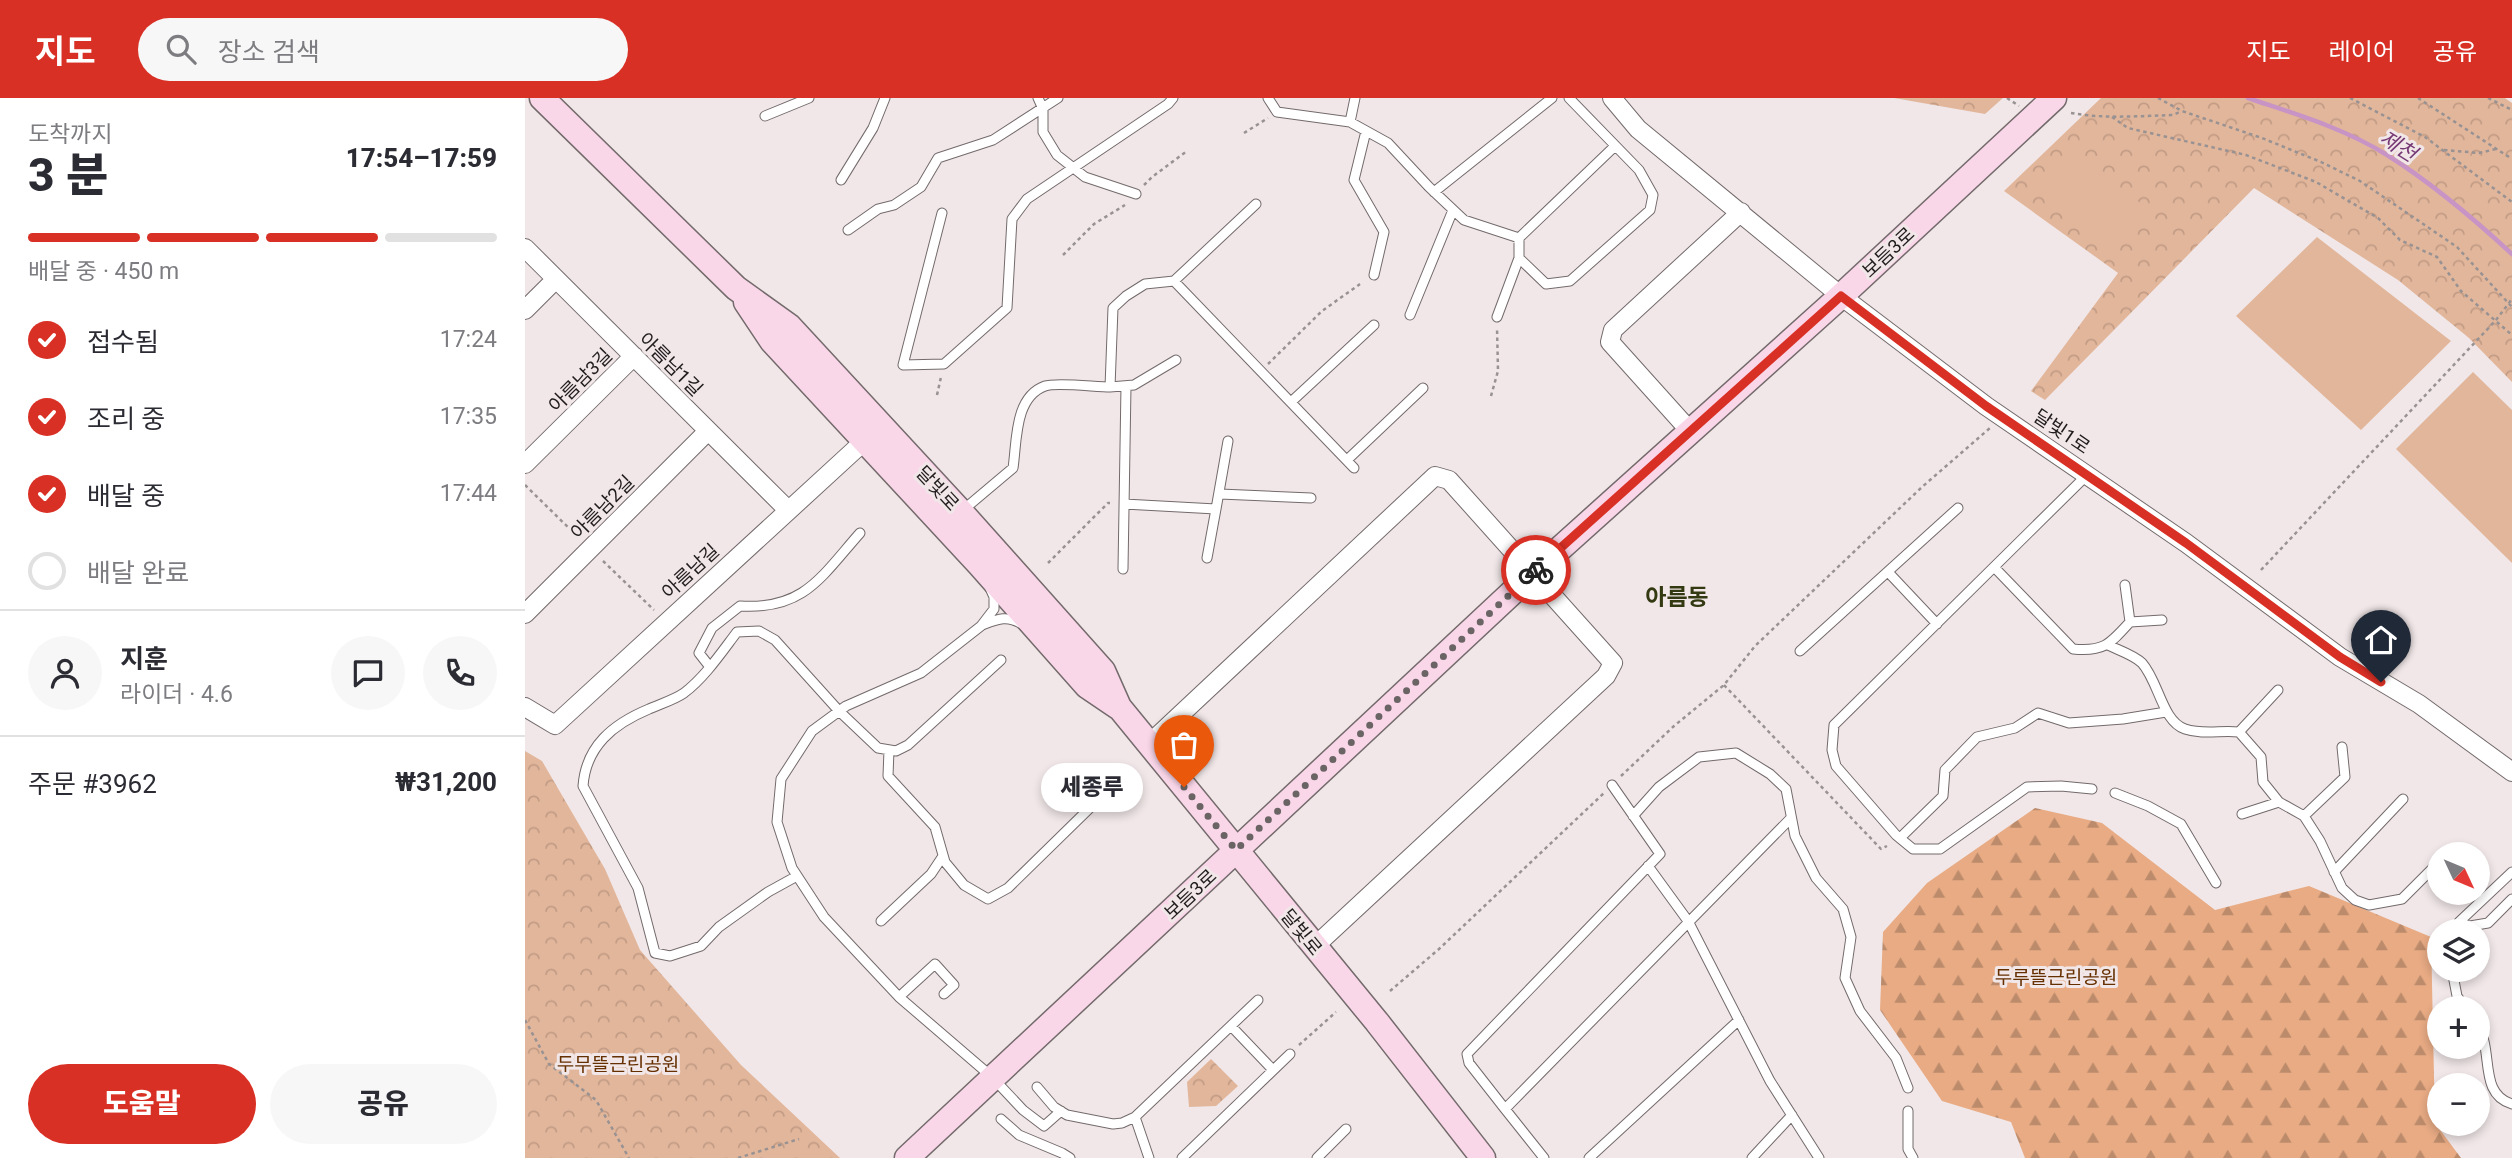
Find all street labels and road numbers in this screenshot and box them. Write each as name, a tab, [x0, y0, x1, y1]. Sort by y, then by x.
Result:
street label: 보듬3로	[1857, 222, 1919, 282]
street label: 아름남1길	[634, 328, 707, 401]
street label: 아름남3길	[544, 344, 617, 417]
street label: 달빛1로	[2029, 404, 2094, 459]
street label: 달빛로	[911, 461, 964, 515]
street label: 아름남2길	[566, 471, 639, 544]
street label: 아름남길	[657, 539, 724, 604]
street label: 보듬3로	[1159, 864, 1221, 924]
street label: 달빛로	[1276, 905, 1327, 960]

